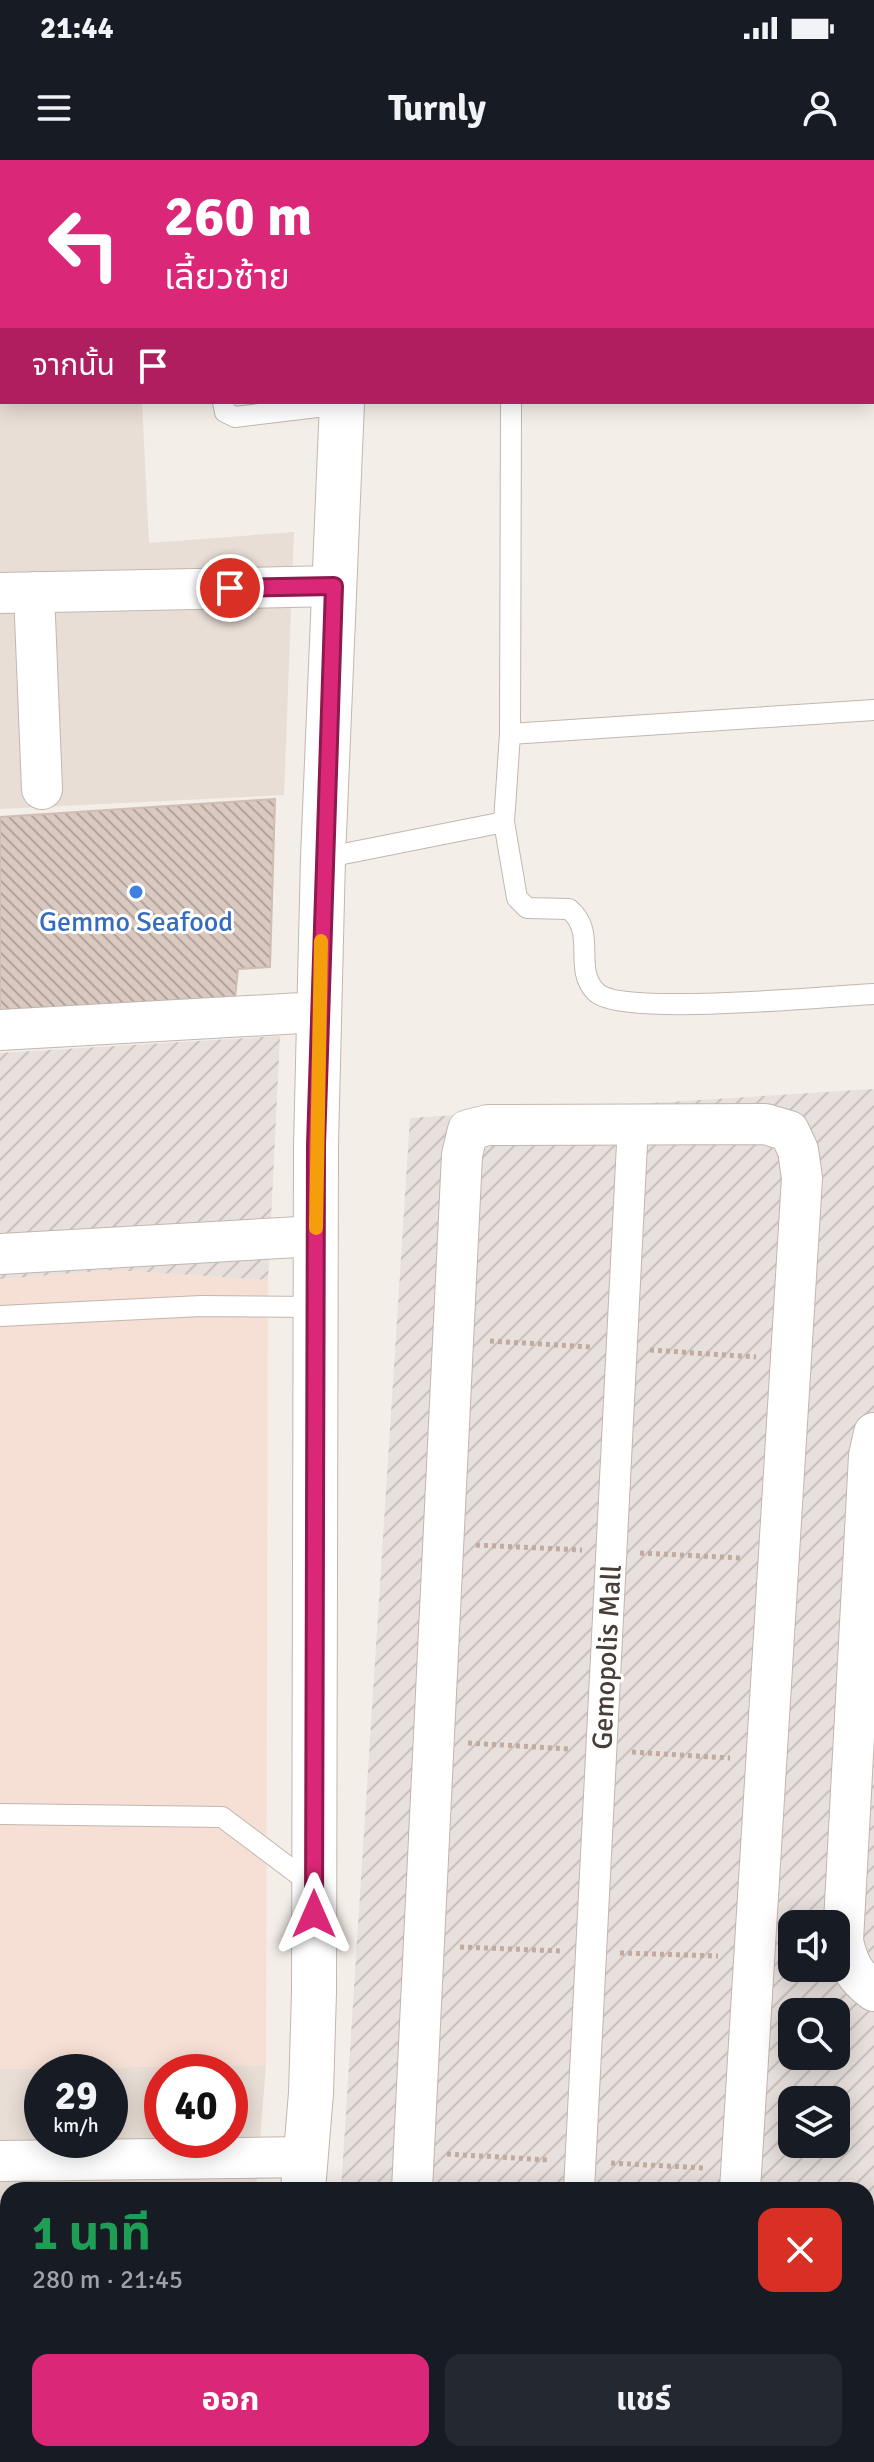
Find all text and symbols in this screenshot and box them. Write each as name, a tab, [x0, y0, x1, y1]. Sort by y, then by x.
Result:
text: 21:44	[40, 10, 114, 47]
icon: menu	[32, 86, 76, 130]
text: Turnly	[388, 86, 486, 131]
icon: person	[798, 86, 842, 130]
text: 260 m	[164, 182, 312, 251]
icon: left	[32, 192, 136, 296]
text: เลี้ยวซ้าย	[164, 255, 290, 300]
icon: arrive	[131, 344, 175, 388]
text: จากนั้น	[32, 347, 115, 384]
pin	[196, 554, 264, 622]
icon: arrive	[208, 566, 252, 610]
marker: Gemmo Seafood	[127, 883, 145, 901]
place label: Gemmo Seafood	[39, 905, 233, 939]
street label: Gemopolis Mall	[585, 1564, 629, 1750]
position arrow	[272, 1872, 356, 1956]
map controls	[778, 1910, 850, 2158]
button: sound	[778, 1910, 850, 1982]
button: search	[778, 1998, 850, 2070]
speed limit sign: 40	[144, 2054, 248, 2158]
text: 29	[54, 2071, 98, 2121]
button: layers	[778, 2086, 850, 2158]
text: km/h	[53, 2113, 99, 2138]
text: 1 นาที	[32, 2204, 151, 2263]
button: close	[758, 2208, 842, 2292]
text: 280 m · 21:45	[32, 2264, 183, 2296]
button: ออก	[32, 2354, 429, 2446]
button: แชร์	[445, 2354, 842, 2446]

